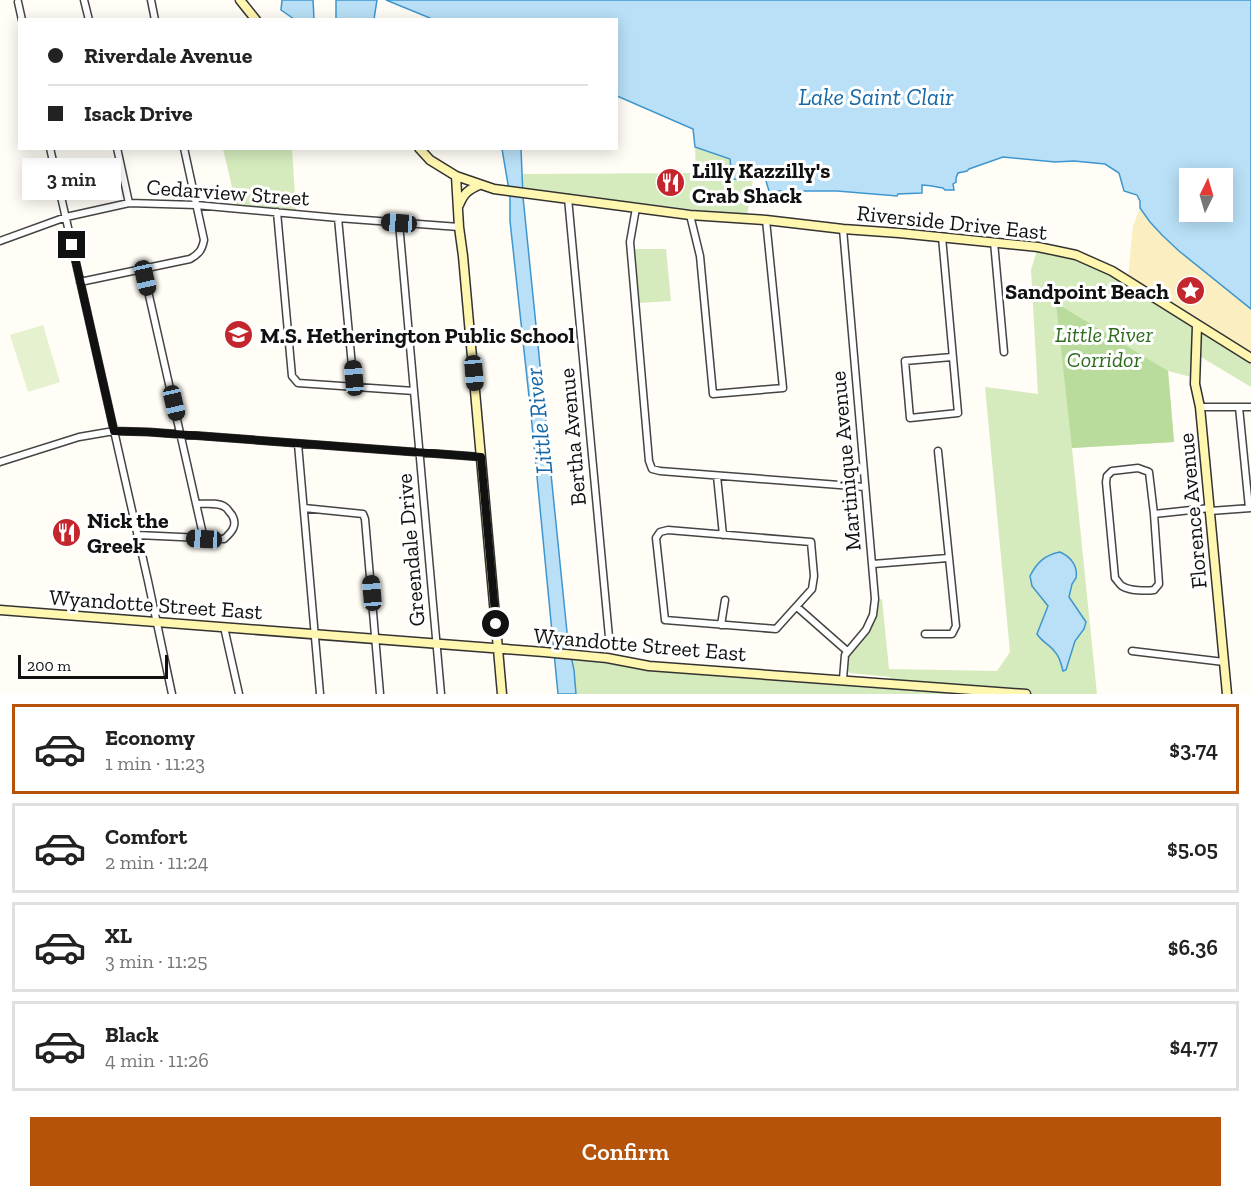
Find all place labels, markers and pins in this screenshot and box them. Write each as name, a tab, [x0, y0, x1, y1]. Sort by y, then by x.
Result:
place label: Lilly Kazzilly's Crab Shack	[692, 157, 830, 209]
restaurant icon: Lilly Kazzilly's Crab Shack	[655, 167, 687, 199]
place icon: Sandpoint Beach	[1174, 275, 1206, 307]
place label: Sandpoint Beach	[1005, 278, 1169, 305]
school or university icon: M.S. Hetherington Public School	[223, 319, 255, 351]
place label: M.S. Hetherington Public School	[260, 322, 575, 349]
place label: Nick the Greek	[87, 507, 169, 559]
restaurant icon: Nick the Greek	[50, 517, 82, 549]

